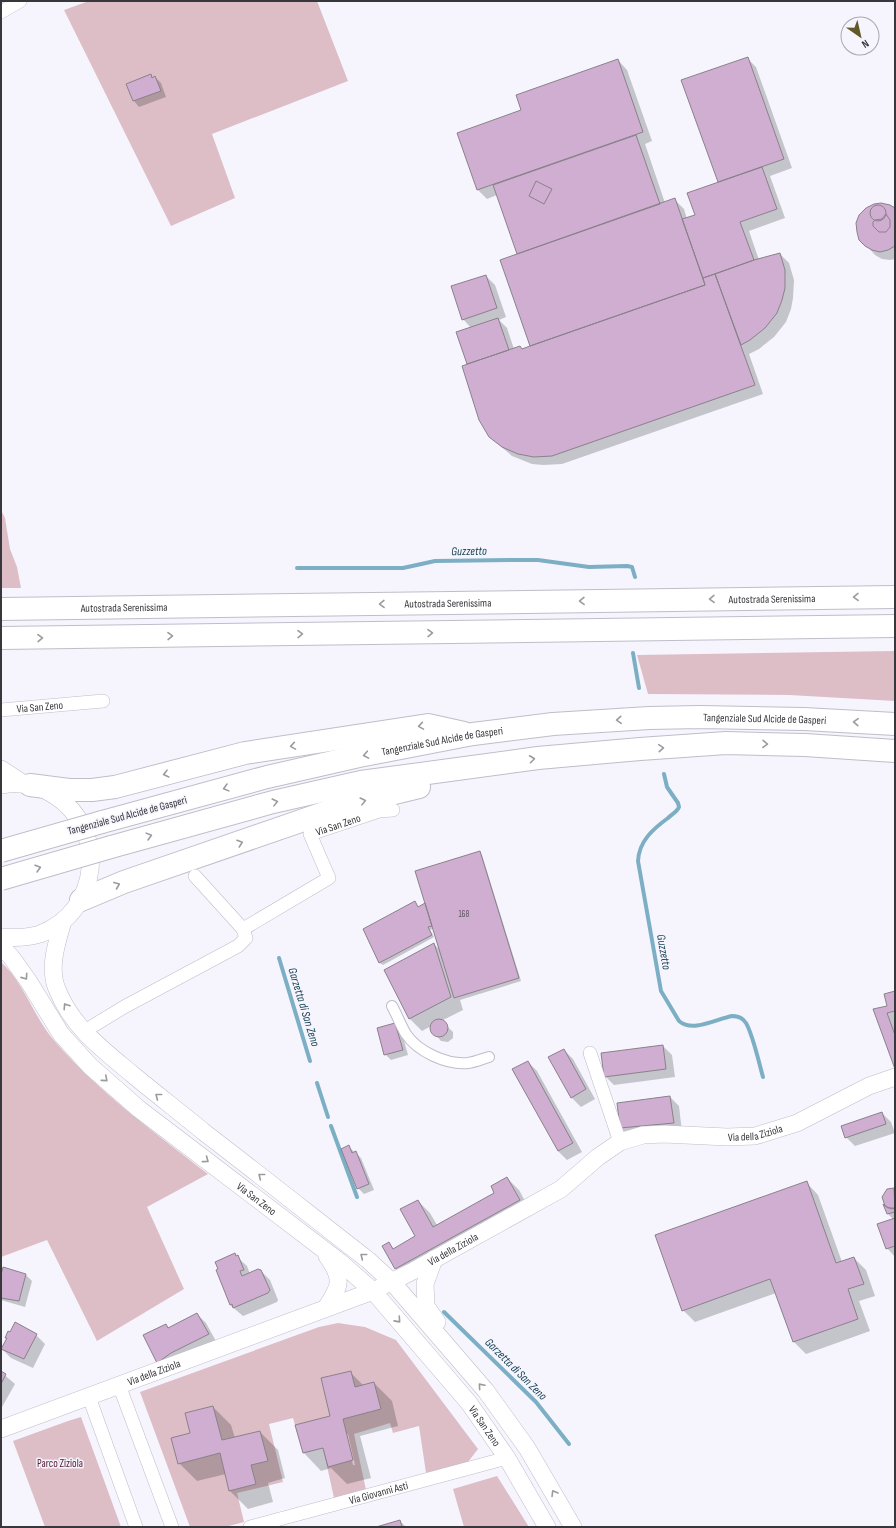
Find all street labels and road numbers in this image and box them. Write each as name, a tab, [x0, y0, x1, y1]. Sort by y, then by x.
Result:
street label: Autostrada Serenissima	[727, 592, 815, 606]
street label: Autostrada Serenissima	[403, 596, 491, 611]
street label: Autostrada Serenissima	[80, 601, 167, 615]
street label: Via San Zeno	[16, 699, 64, 716]
street label: Tangenziale Sud Alcide de Gasperi	[703, 711, 827, 727]
street label: Tangenziale Sud Alcide de Gasperi	[380, 724, 504, 759]
street label: Tangenziale Sud Alcide de Gasperi	[66, 793, 188, 838]
street label: Via San Zeno	[314, 811, 363, 839]
street label: Via della Ziziola	[728, 1122, 784, 1144]
street label: Via San Zeno	[234, 1180, 279, 1218]
street label: Via della Ziziola	[426, 1230, 481, 1269]
street label: Via della Ziziola	[126, 1357, 182, 1389]
street label: Via San Zeno	[466, 1403, 503, 1449]
street label: Via Giovanni Asti	[348, 1479, 410, 1507]

